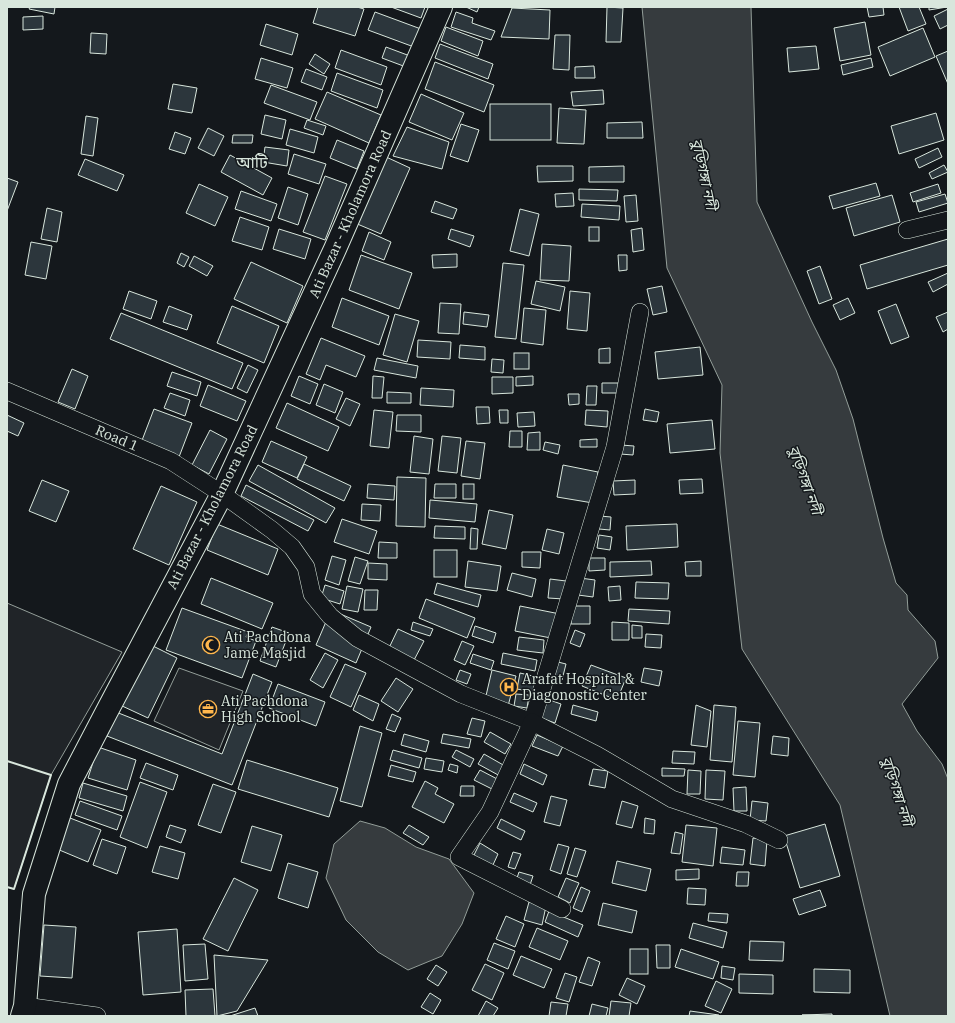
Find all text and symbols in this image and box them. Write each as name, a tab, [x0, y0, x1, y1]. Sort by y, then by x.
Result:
street label: Ati Bazar - Kholamora Road	[305, 127, 395, 301]
water label: বুড়িগঙ্গা নদী	[688, 137, 722, 214]
district label: আটি	[235, 152, 268, 172]
street label: Road 1	[93, 421, 141, 455]
street label: Ati Bazar - Kholamora Road	[163, 421, 262, 592]
water label: বুড়িগঙ্গা নদী	[784, 443, 828, 520]
place label: Ati Pachdona Jame Masjid	[224, 628, 312, 662]
mosque icon: Ati Pachdona Jame Masjid	[201, 635, 221, 655]
place label: Arafat Hospital & Diagonostic Center	[522, 670, 648, 704]
hospital icon: Arafat Hospital & Diagonostic Center	[499, 677, 519, 697]
place label: Ati Pachdona High School	[221, 692, 309, 726]
office icon: Ati Pachdona High School	[198, 699, 218, 719]
water label: বুড়িগঙ্গা নদী	[877, 754, 919, 831]

